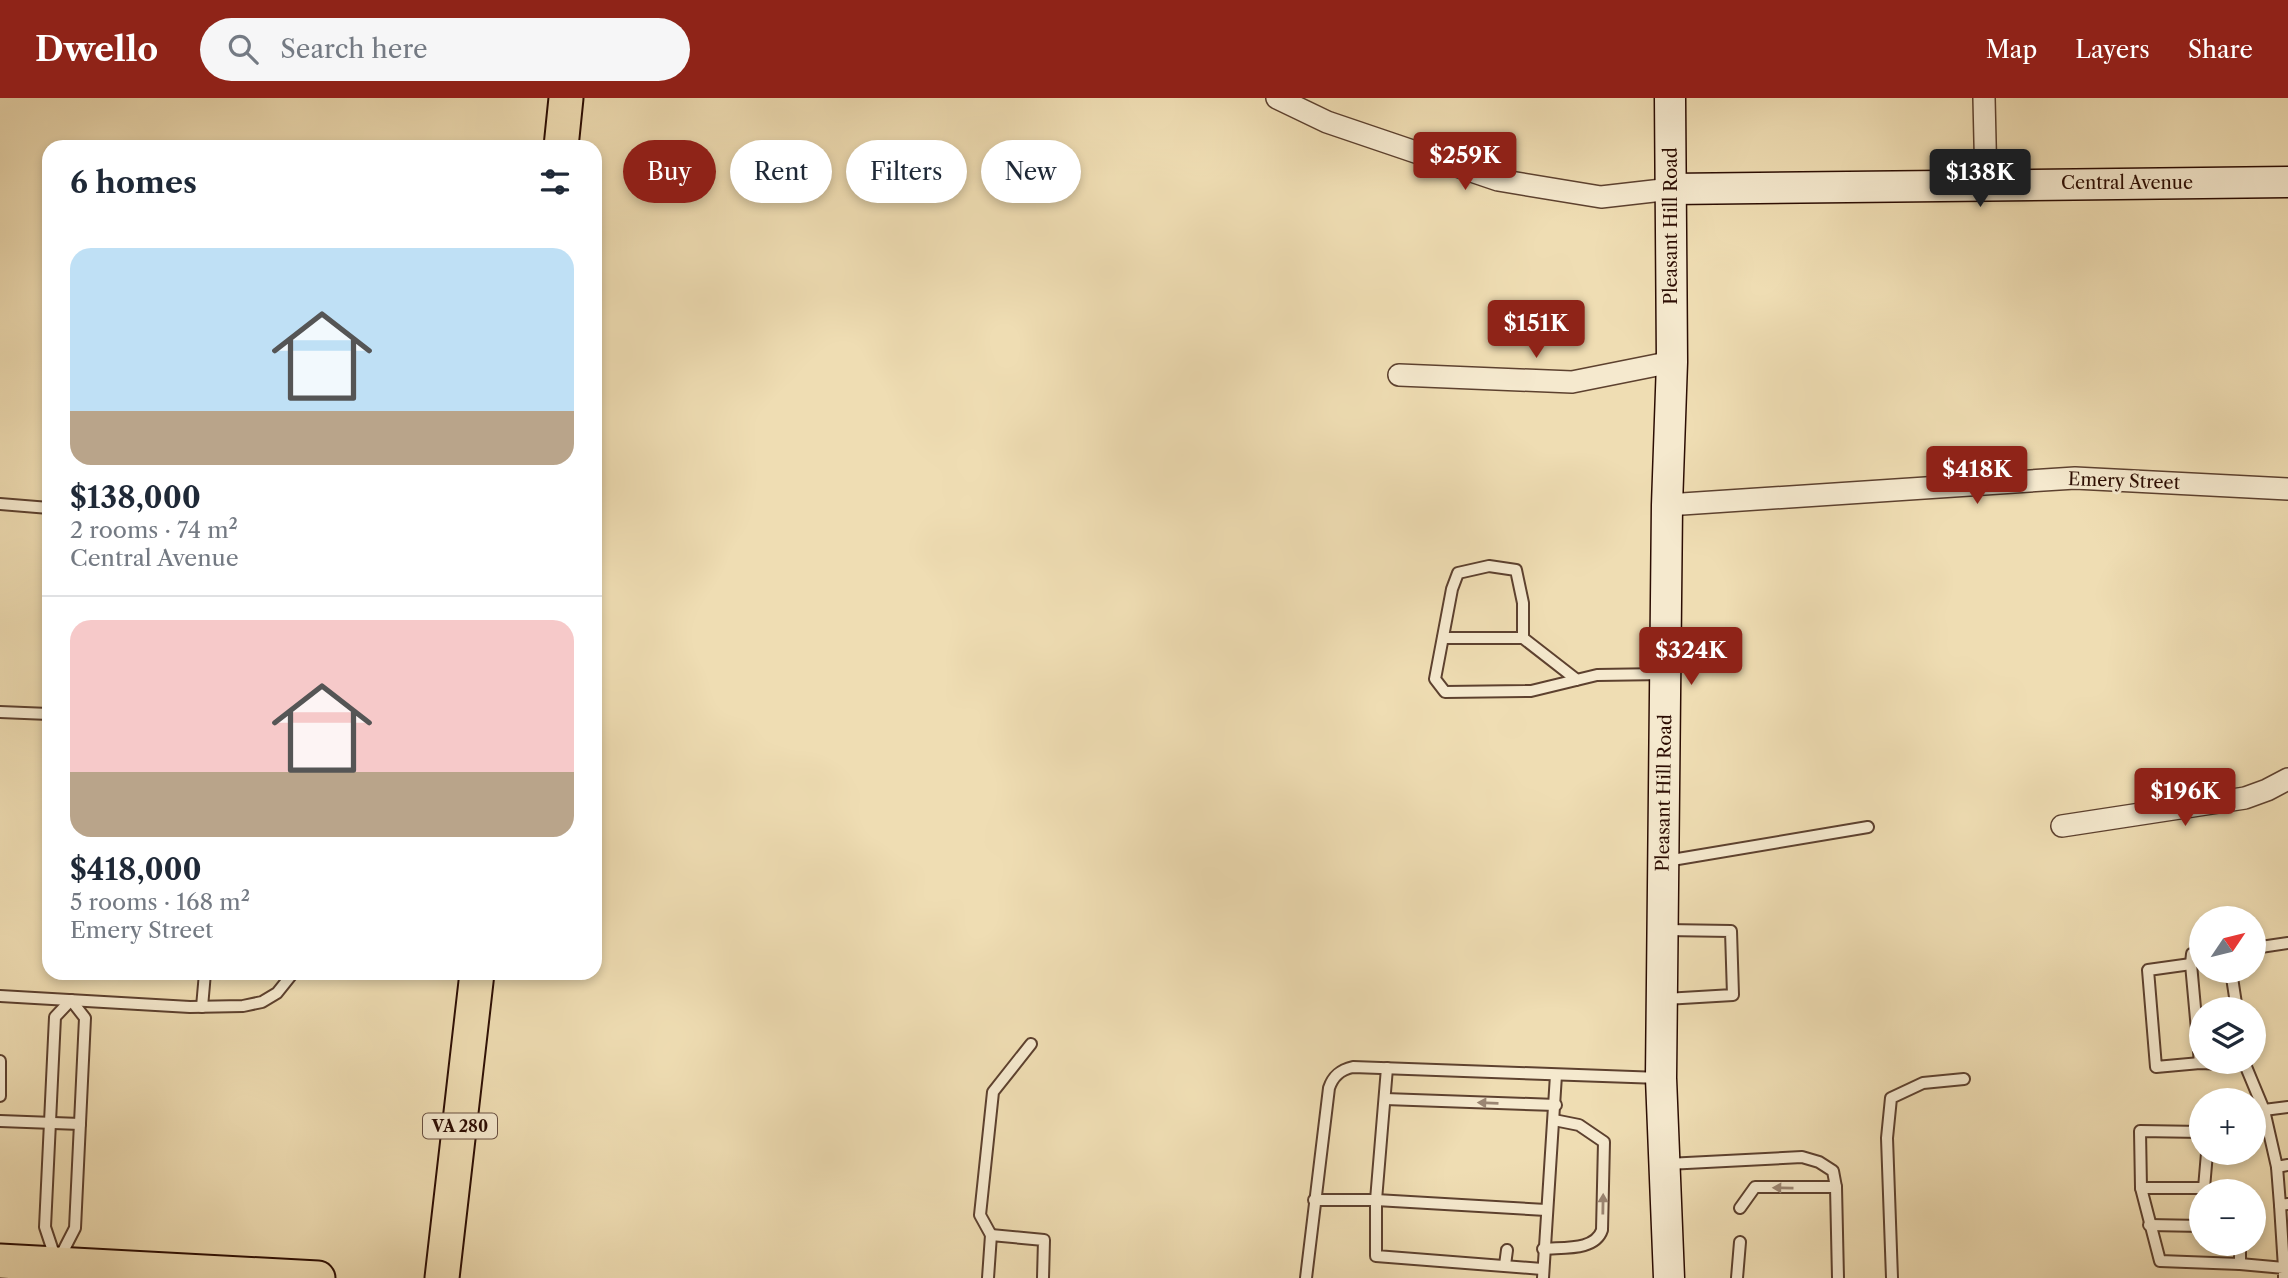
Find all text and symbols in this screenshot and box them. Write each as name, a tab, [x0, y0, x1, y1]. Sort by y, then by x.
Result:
search box	[200, 18, 690, 81]
text: Dwello	[35, 29, 158, 70]
icon: search	[224, 30, 262, 68]
text: Search here	[280, 33, 428, 65]
text: Map	[1986, 35, 2037, 64]
text: Layers	[2075, 35, 2150, 64]
text: Share	[2188, 35, 2253, 64]
pin: $259K	[1416, 132, 1514, 192]
chip: Buy	[623, 140, 716, 203]
chip: Rent	[730, 140, 832, 203]
chip: Filters	[846, 140, 967, 203]
chip: New	[981, 140, 1081, 203]
text: $259K	[1429, 141, 1501, 169]
street label: Pleasant Hill Road	[1660, 147, 1682, 305]
pin: $138K	[1931, 150, 2029, 209]
text: $138K	[1946, 158, 2014, 186]
icon: filters	[536, 163, 574, 201]
text: 6 homes	[70, 164, 197, 201]
street label: Central Avenue	[2061, 172, 2193, 194]
icon: home	[259, 293, 385, 419]
pin: $151K	[1487, 300, 1585, 360]
text: $151K	[1504, 309, 1568, 337]
pin: $418K	[1928, 446, 2026, 506]
text: $418K	[1942, 455, 2012, 483]
street label: Emery Street	[2068, 468, 2181, 494]
text: $138,000	[70, 479, 201, 516]
text: 2 rooms · 74 m²	[70, 516, 238, 544]
text: Central Avenue	[70, 544, 239, 572]
pin: $324K	[1642, 628, 1740, 687]
text: $324K	[1655, 636, 1727, 664]
icon: home	[259, 665, 385, 791]
street label: Pleasant Hill Road	[1652, 714, 1676, 872]
pin: $196K	[2136, 768, 2234, 828]
text: $196K	[2150, 777, 2220, 805]
text: $418,000	[70, 851, 202, 888]
text: 5 rooms · 168 m²	[70, 888, 250, 916]
north arrow	[2189, 906, 2266, 984]
map controls	[2189, 906, 2266, 1256]
text: Emery Street	[70, 916, 213, 944]
button: layers	[2189, 997, 2266, 1074]
button: +	[2189, 1088, 2266, 1165]
one-way arrow	[1476, 1097, 1498, 1108]
road number: VA 280	[423, 1114, 497, 1138]
button: −	[2189, 1179, 2266, 1256]
one-way arrow	[1771, 1182, 1793, 1194]
one-way arrow	[1597, 1193, 1609, 1215]

